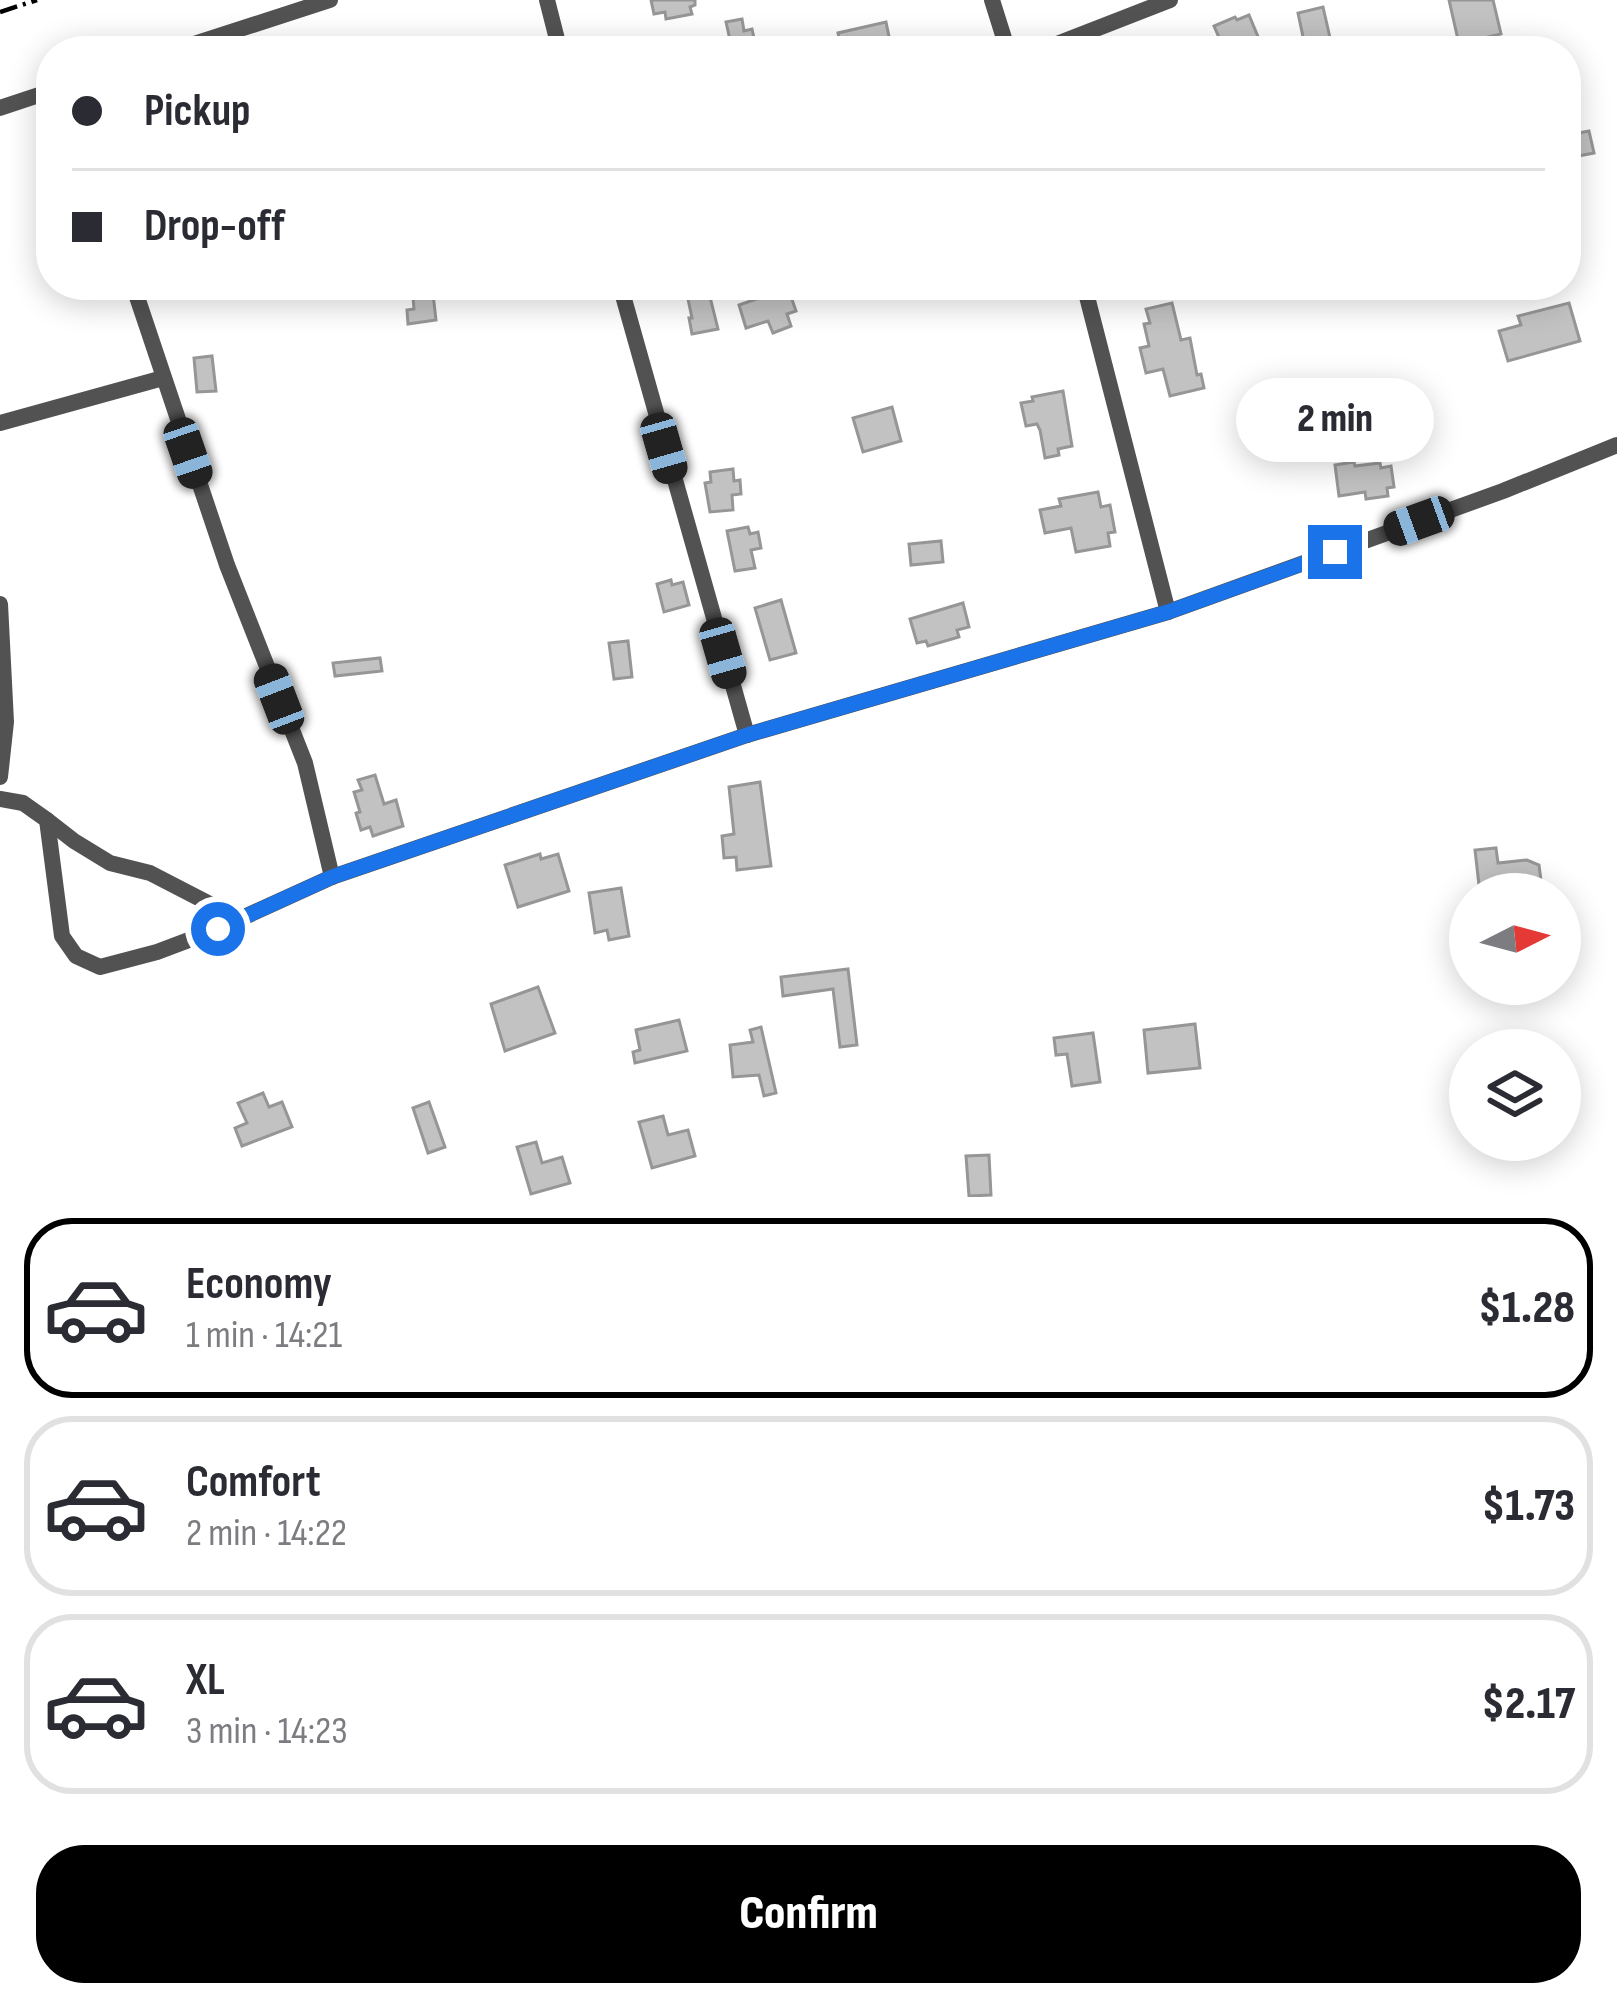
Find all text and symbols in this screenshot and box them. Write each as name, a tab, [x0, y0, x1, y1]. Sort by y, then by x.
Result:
text: Pickup	[144, 84, 251, 139]
text: Drop-off	[144, 199, 285, 254]
callout: 2 min	[1236, 378, 1434, 462]
text: 2 min	[1297, 396, 1373, 443]
car	[637, 408, 691, 488]
car	[159, 413, 217, 493]
car	[1379, 492, 1459, 550]
route end	[1308, 525, 1362, 579]
car	[696, 613, 750, 693]
car	[249, 659, 309, 739]
north arrow	[1449, 873, 1581, 1005]
map controls	[1449, 873, 1581, 1161]
route start	[191, 902, 245, 956]
button: layers	[1449, 1029, 1581, 1161]
icon: car	[42, 1254, 150, 1362]
text: Economy	[186, 1257, 332, 1312]
text: $1.28	[1478, 1281, 1575, 1336]
text: 1 min · 14:21	[186, 1312, 342, 1359]
icon: car	[42, 1452, 150, 1560]
text: Comfort	[186, 1455, 321, 1510]
text: $1.73	[1482, 1479, 1575, 1534]
text: 2 min · 14:22	[186, 1510, 347, 1557]
icon: car	[42, 1650, 150, 1758]
text: XL	[186, 1653, 225, 1708]
text: $2.17	[1482, 1677, 1575, 1732]
text: 3 min · 14:23	[186, 1708, 348, 1755]
button: Confirm	[36, 1845, 1581, 1983]

